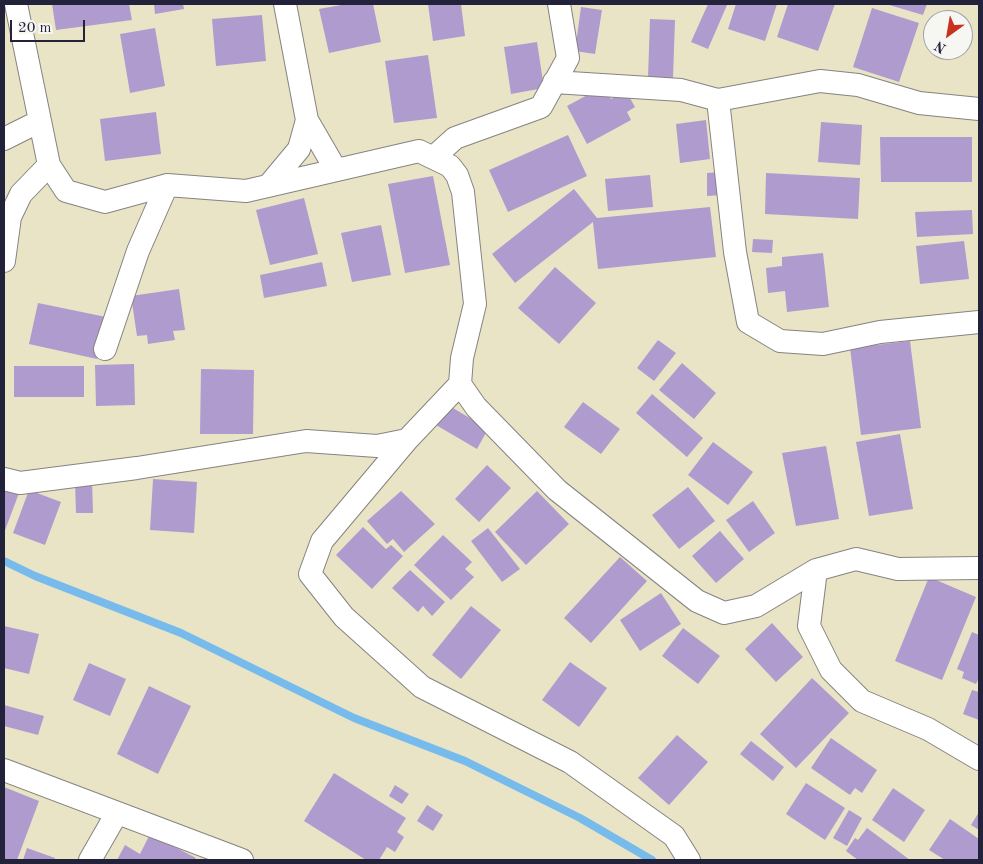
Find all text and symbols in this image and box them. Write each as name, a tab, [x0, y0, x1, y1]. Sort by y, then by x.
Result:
scale bar	[12, 10, 88, 42]
north arrow	[923, 10, 973, 60]
text: 20 m	[18, 21, 52, 36]
text: N	[932, 38, 949, 56]

